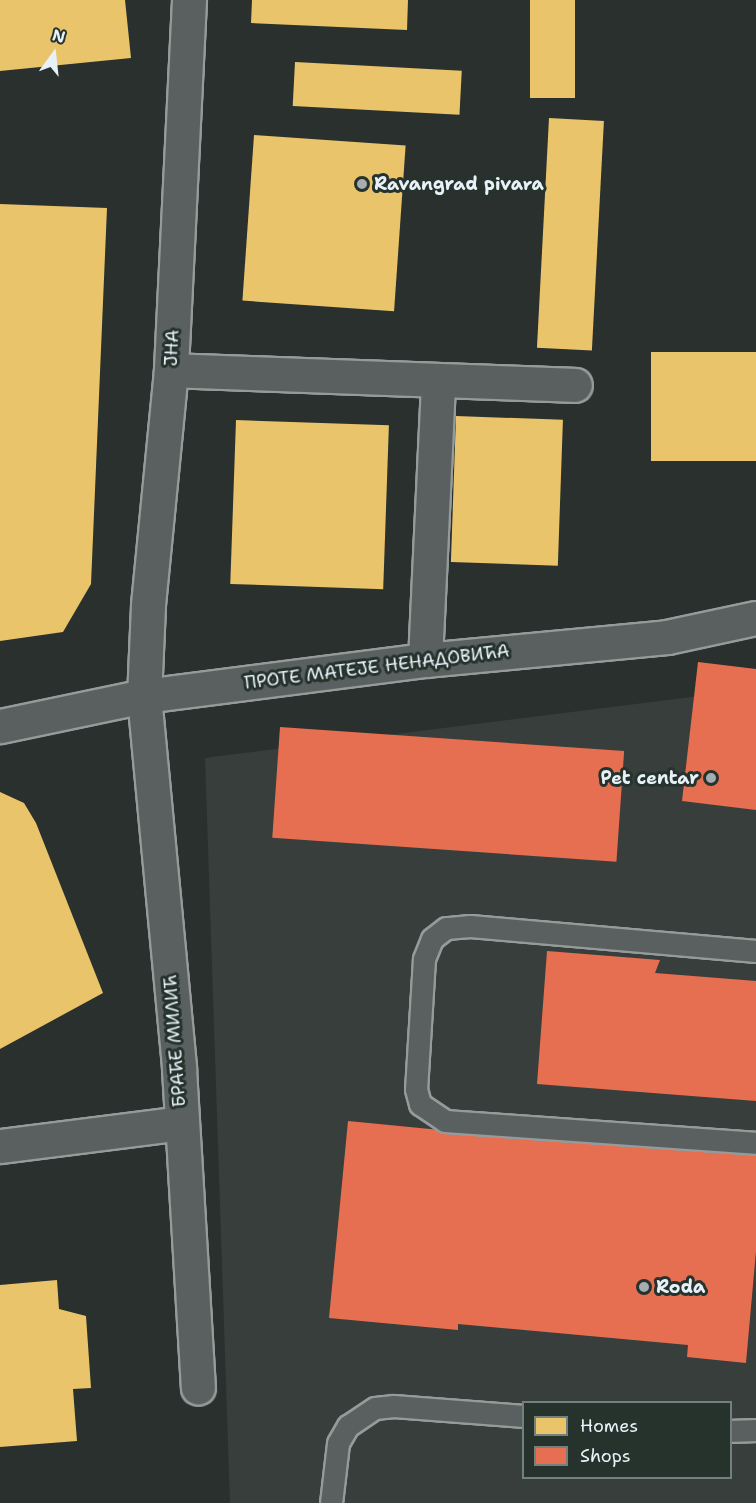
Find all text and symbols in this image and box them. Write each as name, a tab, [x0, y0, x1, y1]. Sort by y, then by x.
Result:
north arrow	[24, 24, 84, 84]
text: N	[50, 24, 68, 48]
place label: Ravangrad pivara	[374, 173, 544, 195]
marker: Ravangrad pivara	[355, 177, 369, 191]
street label: ЈНА	[160, 329, 184, 367]
street label: ПРОТЕ МАТЕЈЕ НЕНАДОВИЋА	[243, 640, 511, 694]
place label: Pet centar	[601, 767, 699, 789]
marker: Pet centar	[704, 771, 718, 785]
street label: БРАЋЕ МИЛИЋ	[160, 974, 190, 1108]
place label: Roda	[656, 1276, 705, 1298]
marker: Roda	[637, 1280, 651, 1294]
legend	[522, 1401, 732, 1479]
text: Homes	[580, 1414, 638, 1438]
text: Shops	[580, 1444, 631, 1468]

